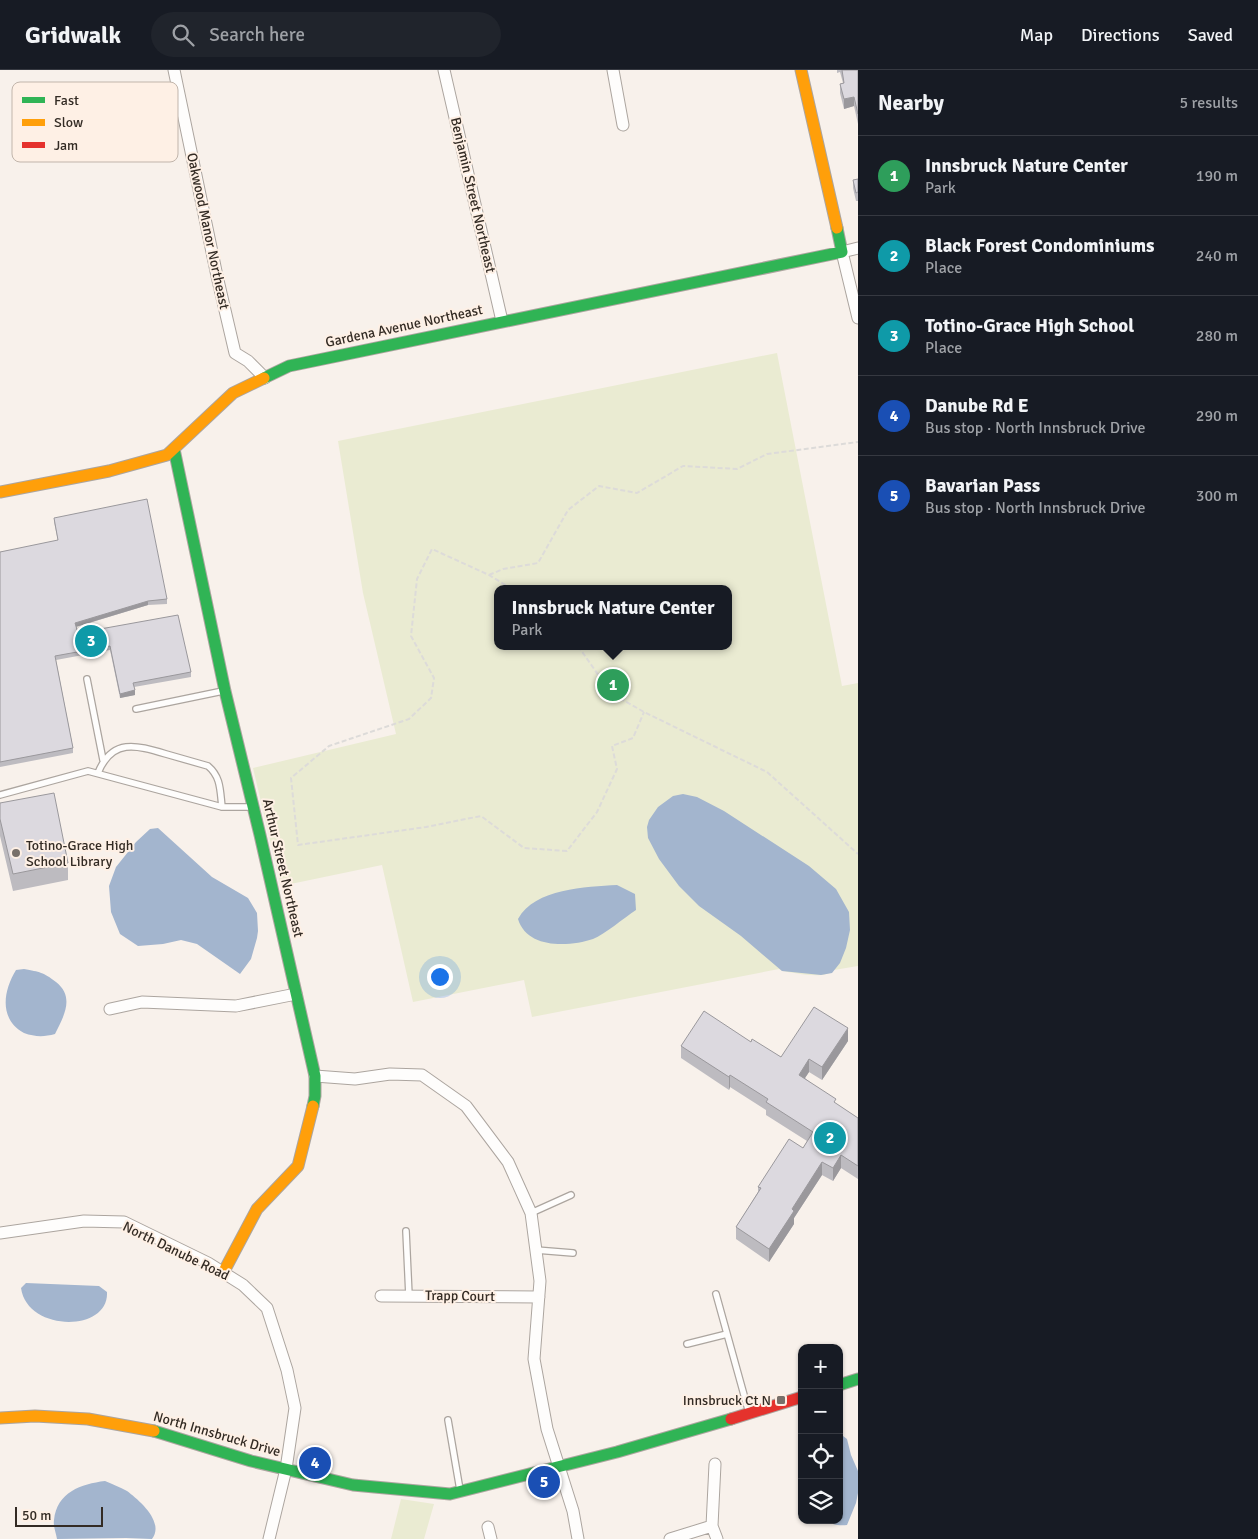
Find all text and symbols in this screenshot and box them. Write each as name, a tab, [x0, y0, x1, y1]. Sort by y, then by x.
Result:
search box	[151, 12, 501, 57]
text: Gridwalk	[25, 20, 121, 50]
icon: search	[169, 21, 197, 49]
text: Search here	[209, 23, 305, 47]
text: Map	[1020, 24, 1053, 46]
text: Directions	[1081, 24, 1160, 46]
text: Saved	[1188, 24, 1233, 46]
legend	[12, 82, 178, 162]
text: Nearby	[878, 90, 944, 116]
text: Fast	[54, 92, 79, 109]
text: 5 results	[1179, 93, 1238, 113]
text: Slow	[54, 114, 83, 131]
street label: Benjamin Street Northeast	[447, 116, 499, 275]
text: Jam	[54, 137, 78, 154]
street label: Oakwood Manor Northeast	[183, 151, 233, 311]
text: Innsbruck Nature Center	[925, 154, 1128, 178]
text: 1	[890, 166, 898, 186]
text: 190 m	[1196, 166, 1238, 186]
text: Park	[925, 178, 956, 198]
text: Black Forest Condominiums	[925, 234, 1155, 258]
text: 2	[890, 246, 898, 266]
text: 240 m	[1196, 246, 1238, 266]
text: Place	[925, 258, 962, 278]
street label: Gardena Avenue Northeast	[324, 301, 484, 351]
text: Totino-Grace High School	[925, 314, 1134, 338]
text: 3	[890, 326, 898, 346]
text: 280 m	[1196, 326, 1238, 346]
text: Place	[925, 338, 962, 358]
text: Danube Rd E	[925, 394, 1029, 418]
text: 4	[890, 406, 898, 426]
text: 290 m	[1196, 406, 1238, 426]
text: Bus stop · North Innsbruck Drive	[925, 418, 1145, 438]
text: Bavarian Pass	[925, 474, 1040, 498]
text: 5	[890, 486, 898, 506]
text: 300 m	[1196, 486, 1238, 506]
text: Bus stop · North Innsbruck Drive	[925, 498, 1145, 518]
popup	[494, 585, 732, 650]
text: Innsbruck Nature Center	[512, 596, 714, 620]
text: Park	[512, 620, 542, 640]
pin: 3	[75, 622, 107, 660]
pin: 1	[597, 666, 629, 704]
street label: Arthur Street Northeast	[259, 797, 307, 939]
place label: Totino-Grace High School Library	[26, 837, 133, 870]
marker: Totino-Grace High School Library	[10, 847, 22, 859]
your location	[427, 964, 453, 990]
pin: 2	[814, 1119, 846, 1157]
street label: North Danube Road	[120, 1218, 232, 1284]
street label: Trapp Court	[425, 1287, 495, 1305]
map controls	[798, 1344, 843, 1524]
button: +	[798, 1344, 843, 1389]
button: −	[798, 1389, 843, 1434]
place label: Innsbruck Ct N	[683, 1392, 771, 1409]
marker: Innsbruck Ct N	[775, 1394, 787, 1406]
street label: North Innsbruck Drive	[151, 1408, 283, 1460]
button: locate	[798, 1434, 843, 1479]
pin: 4	[299, 1444, 331, 1482]
pin: 5	[528, 1463, 560, 1501]
button: layers	[798, 1479, 843, 1524]
scale bar	[15, 1504, 102, 1527]
text: 50 m	[22, 1507, 51, 1524]

